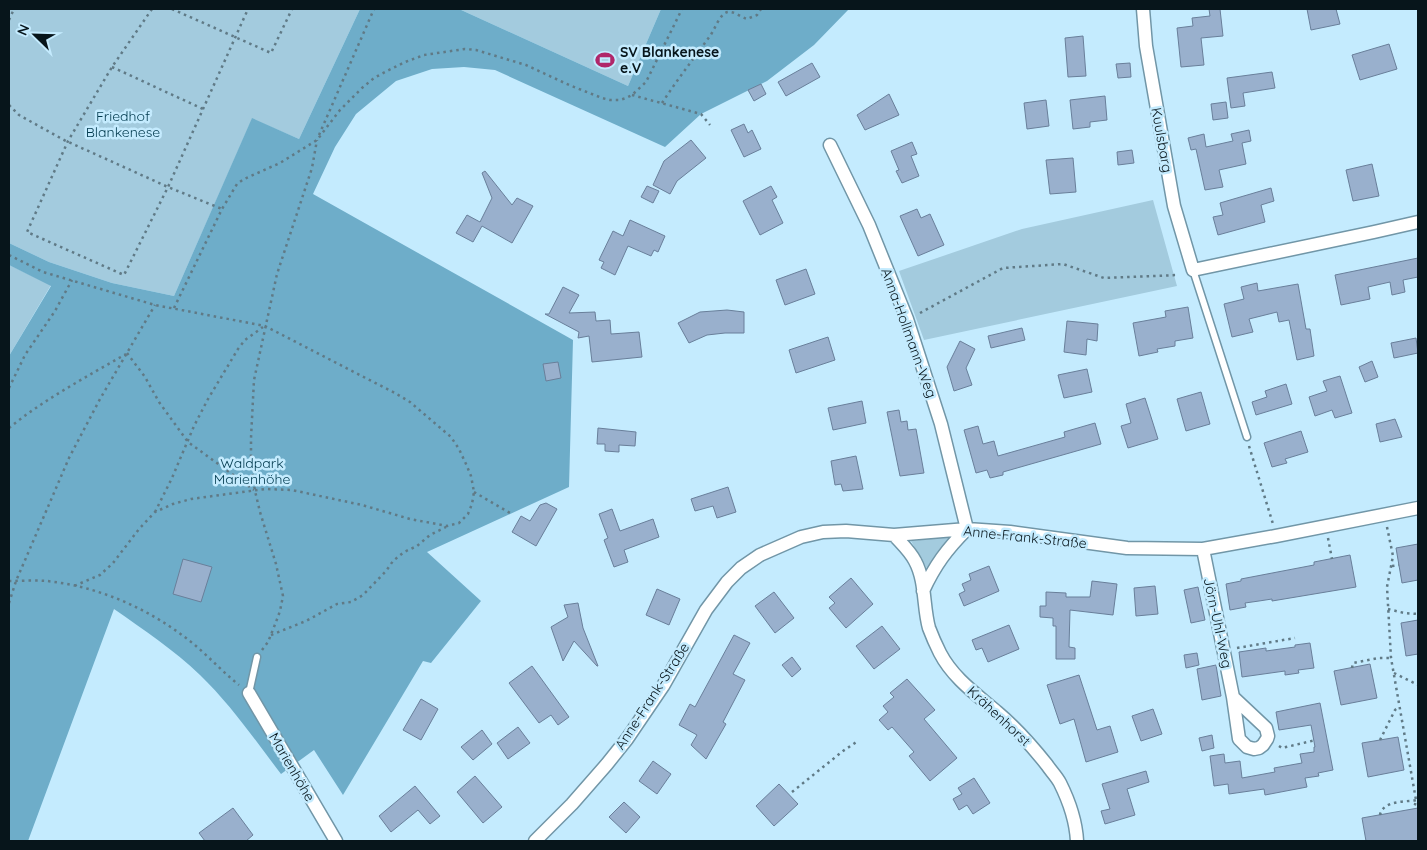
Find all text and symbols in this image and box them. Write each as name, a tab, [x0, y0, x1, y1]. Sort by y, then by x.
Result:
north arrow	[10, 10, 60, 60]
text: N	[13, 22, 33, 38]
place label: SV Blankenese e.V	[620, 43, 719, 77]
sports icon: SV Blankenese e.V	[594, 49, 616, 71]
street label: Kuulsbarg	[1147, 106, 1177, 174]
park label: Friedhof Blankenese	[86, 107, 160, 141]
street label: Anna-Hollmann-Weg	[877, 266, 941, 400]
park label: Waldpark Marienhöhe	[214, 454, 290, 488]
street label: Anne-Frank-Straße	[962, 522, 1088, 552]
street label: Jörn-Uhl-Weg	[1200, 576, 1236, 670]
street label: Anne-Frank-Straße	[611, 639, 693, 753]
street label: Krähenhorst	[964, 682, 1035, 750]
street label: Marienhöhe	[265, 729, 319, 805]

